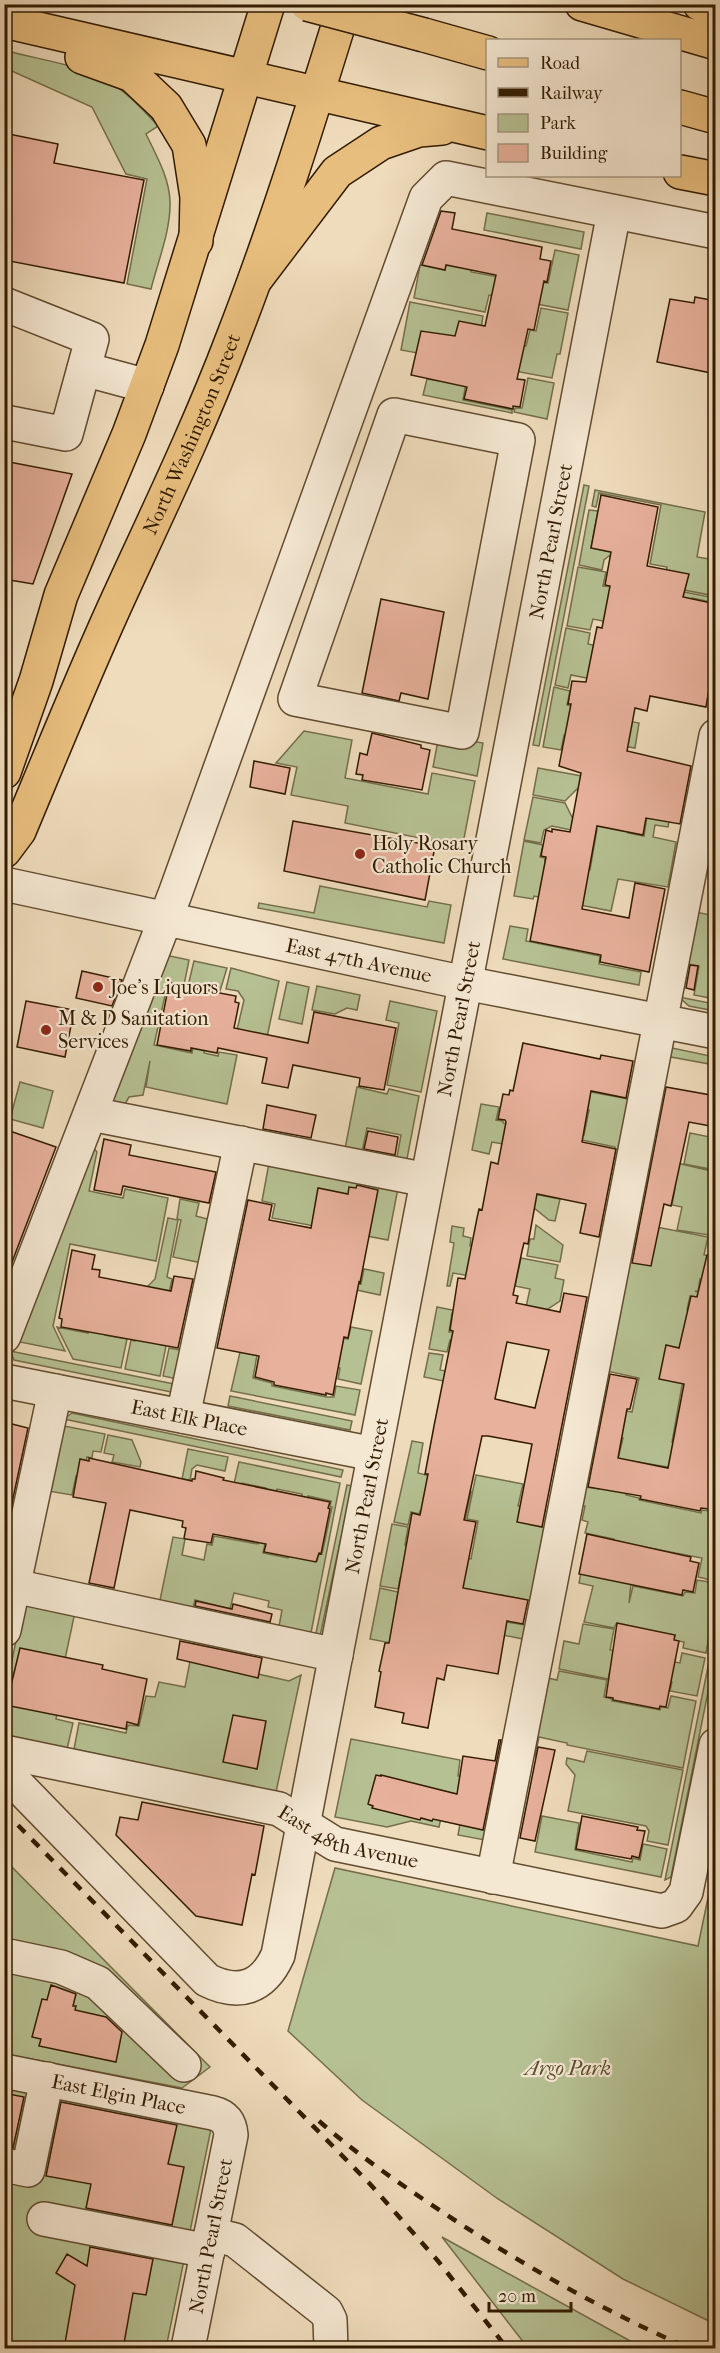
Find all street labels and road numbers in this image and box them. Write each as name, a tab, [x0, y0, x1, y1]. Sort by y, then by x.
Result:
street label: North Washington Street	[138, 330, 245, 538]
street label: North Pearl Street	[524, 462, 577, 621]
street label: East 47th Avenue	[284, 933, 434, 987]
street label: North Pearl Street	[432, 939, 485, 1098]
street label: East Elk Place	[129, 1395, 250, 1440]
street label: North Pearl Street	[340, 1416, 393, 1575]
street label: East 48th Avenue	[274, 1800, 421, 1872]
street label: East Elgin Place	[50, 2069, 188, 2119]
street label: North Pearl Street	[185, 2156, 237, 2316]

